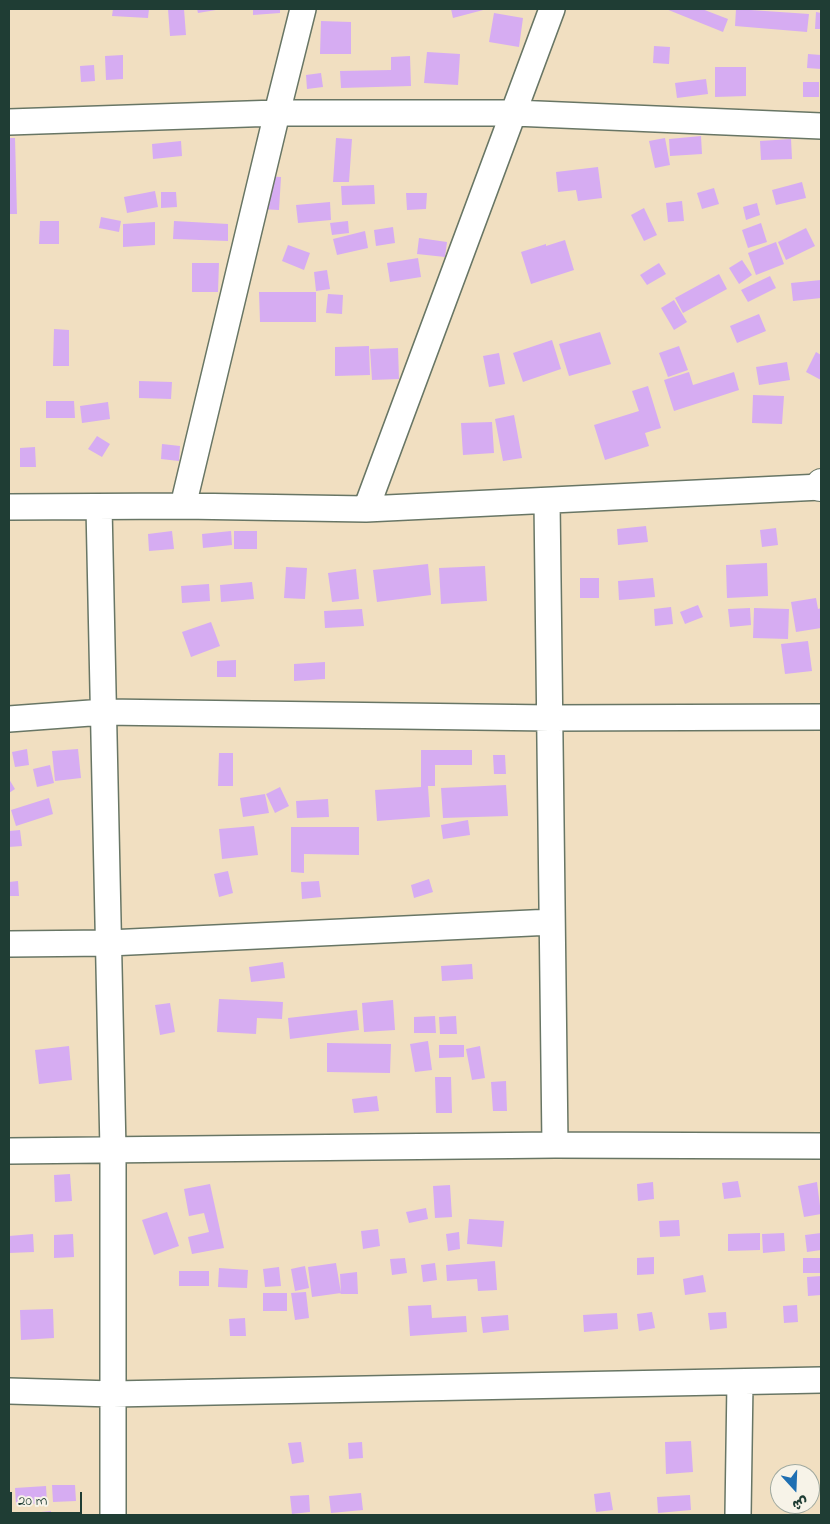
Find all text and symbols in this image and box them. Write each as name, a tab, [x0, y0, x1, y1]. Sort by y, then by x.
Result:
north arrow	[770, 1464, 820, 1514]
scale bar	[12, 1482, 85, 1514]
text: 20 m	[18, 1490, 47, 1512]
text: ش	[789, 1490, 811, 1515]

